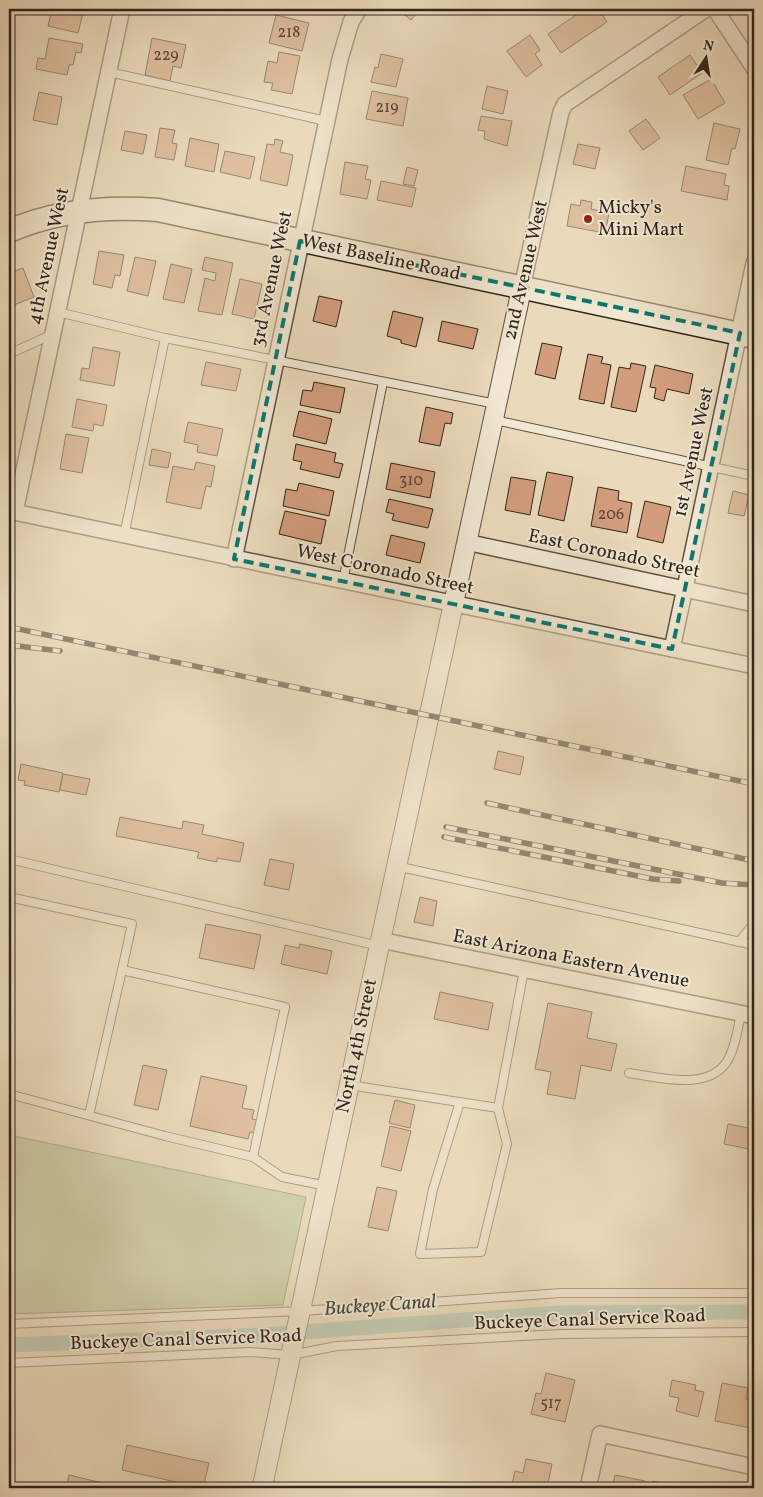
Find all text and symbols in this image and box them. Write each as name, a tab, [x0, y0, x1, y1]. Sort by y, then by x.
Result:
house number: 218	[278, 22, 300, 44]
north arrow	[680, 32, 730, 82]
text: N	[701, 36, 715, 57]
house number: 229	[153, 45, 179, 67]
house number: 219	[375, 97, 399, 119]
street label: 4th Avenue West	[22, 185, 76, 327]
place label: Micky's Mini Mart	[598, 195, 684, 243]
street label: 2nd Avenue West	[497, 197, 555, 342]
street label: 3rd Avenue West	[245, 208, 299, 350]
marker: Micky's Mini Mart	[582, 213, 594, 225]
street label: West Baseline Road	[299, 228, 463, 288]
street label: 1st Avenue West	[667, 384, 721, 520]
house number: 310	[399, 470, 423, 492]
house number: 206	[598, 504, 624, 526]
street label: East Coronado Street	[526, 523, 703, 585]
street label: West Coronado Street	[294, 538, 477, 602]
street label: East Arizona Eastern Avenue	[450, 923, 692, 995]
street label: North 4th Street	[330, 976, 384, 1116]
water label: Buckeye Canal	[323, 1288, 437, 1324]
street label: Buckeye Canal Service Road	[474, 1303, 706, 1337]
street label: Buckeye Canal Service Road	[70, 1323, 302, 1357]
house number: 517	[540, 1393, 562, 1415]

